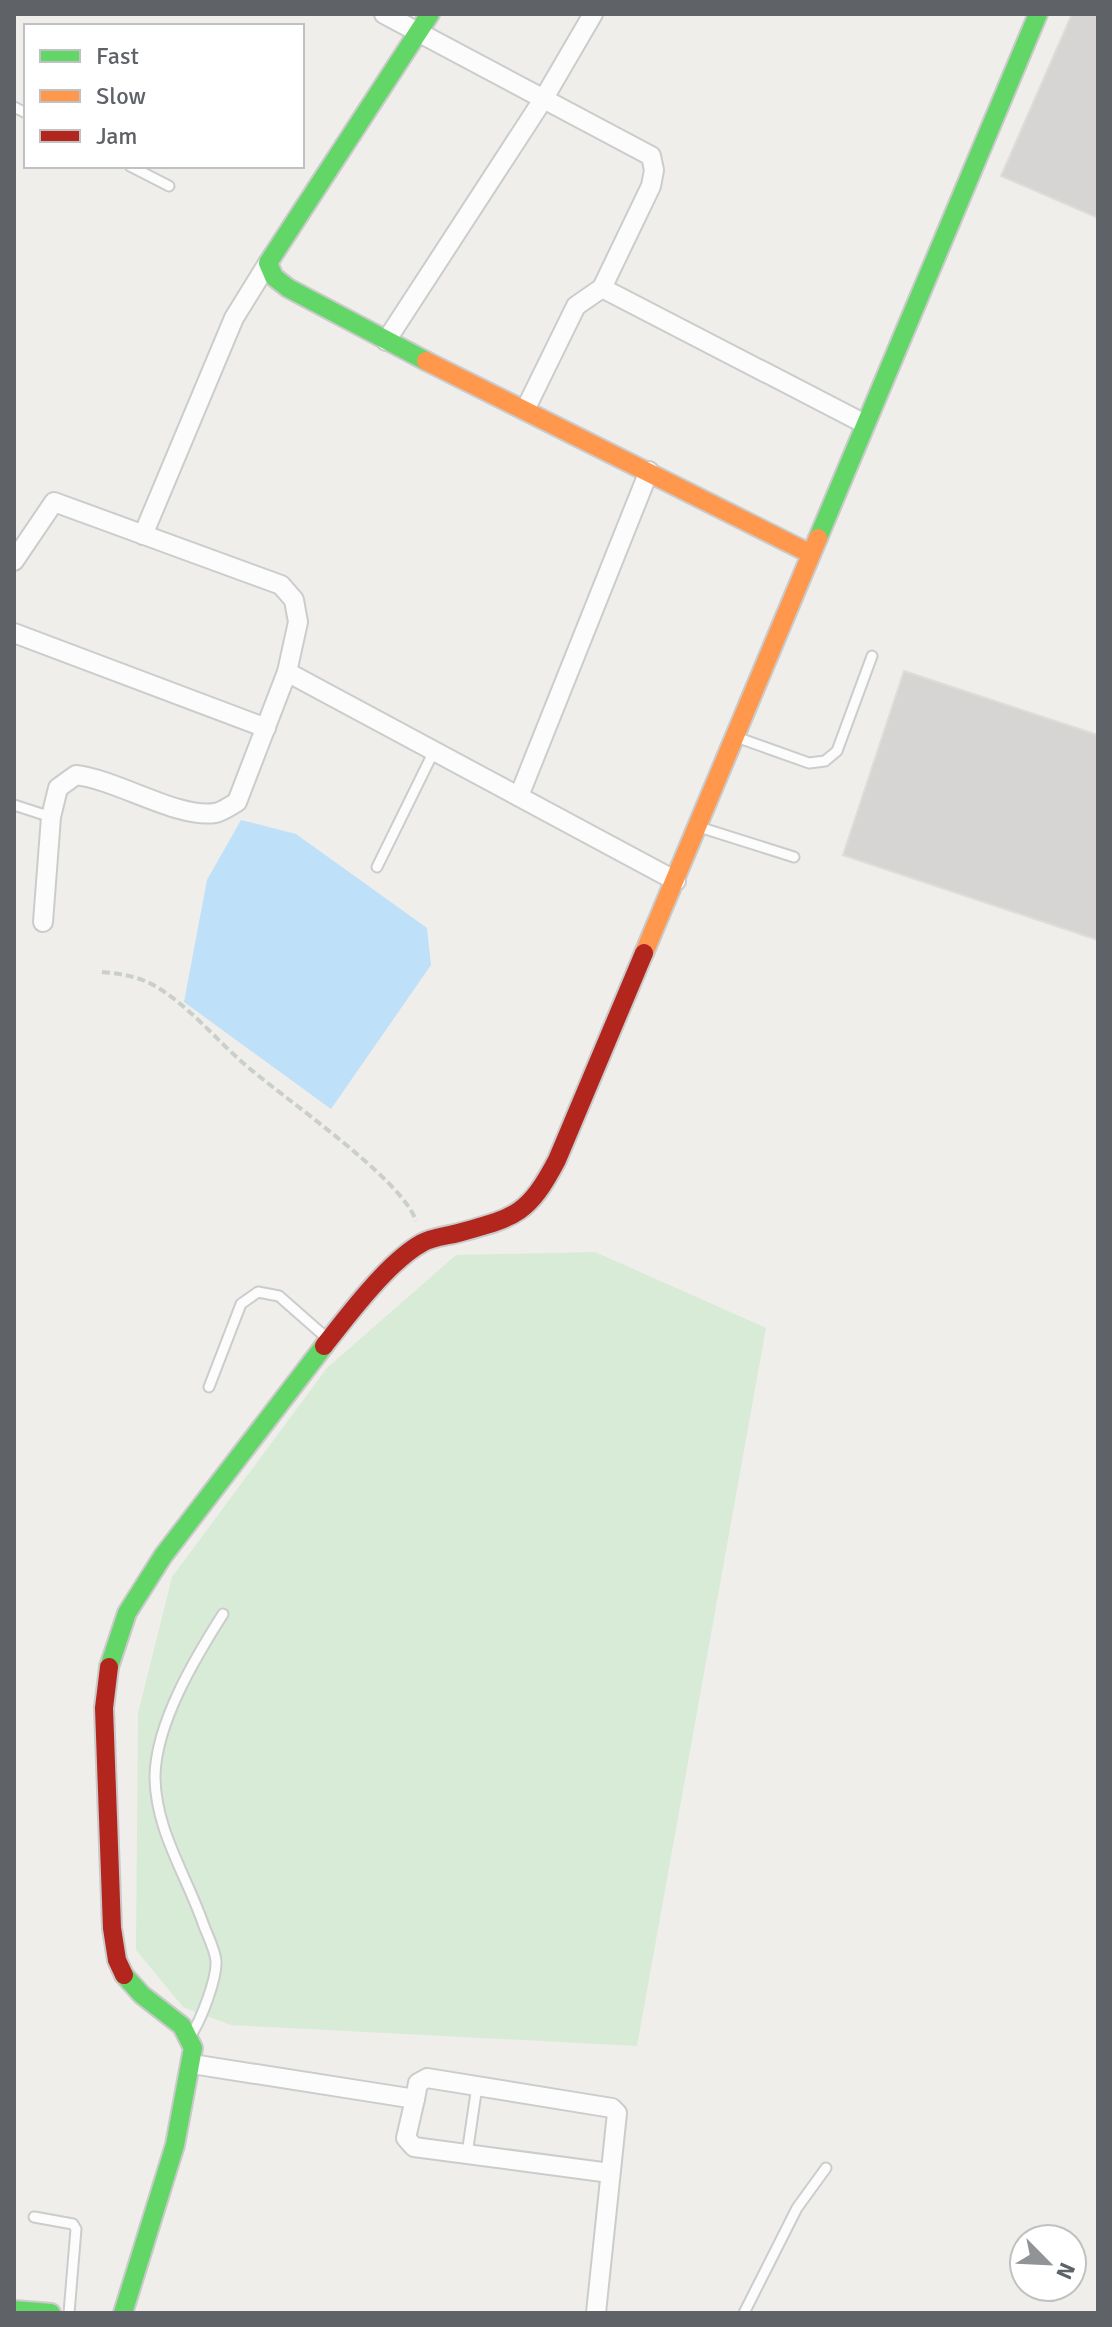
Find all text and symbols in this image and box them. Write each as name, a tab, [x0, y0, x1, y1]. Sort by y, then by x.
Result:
legend	[24, 24, 304, 168]
text: Fast	[96, 41, 139, 71]
text: Slow	[96, 81, 146, 111]
text: Jam	[96, 121, 137, 151]
north arrow	[1008, 2223, 1088, 2303]
text: N	[1050, 2258, 1081, 2283]

